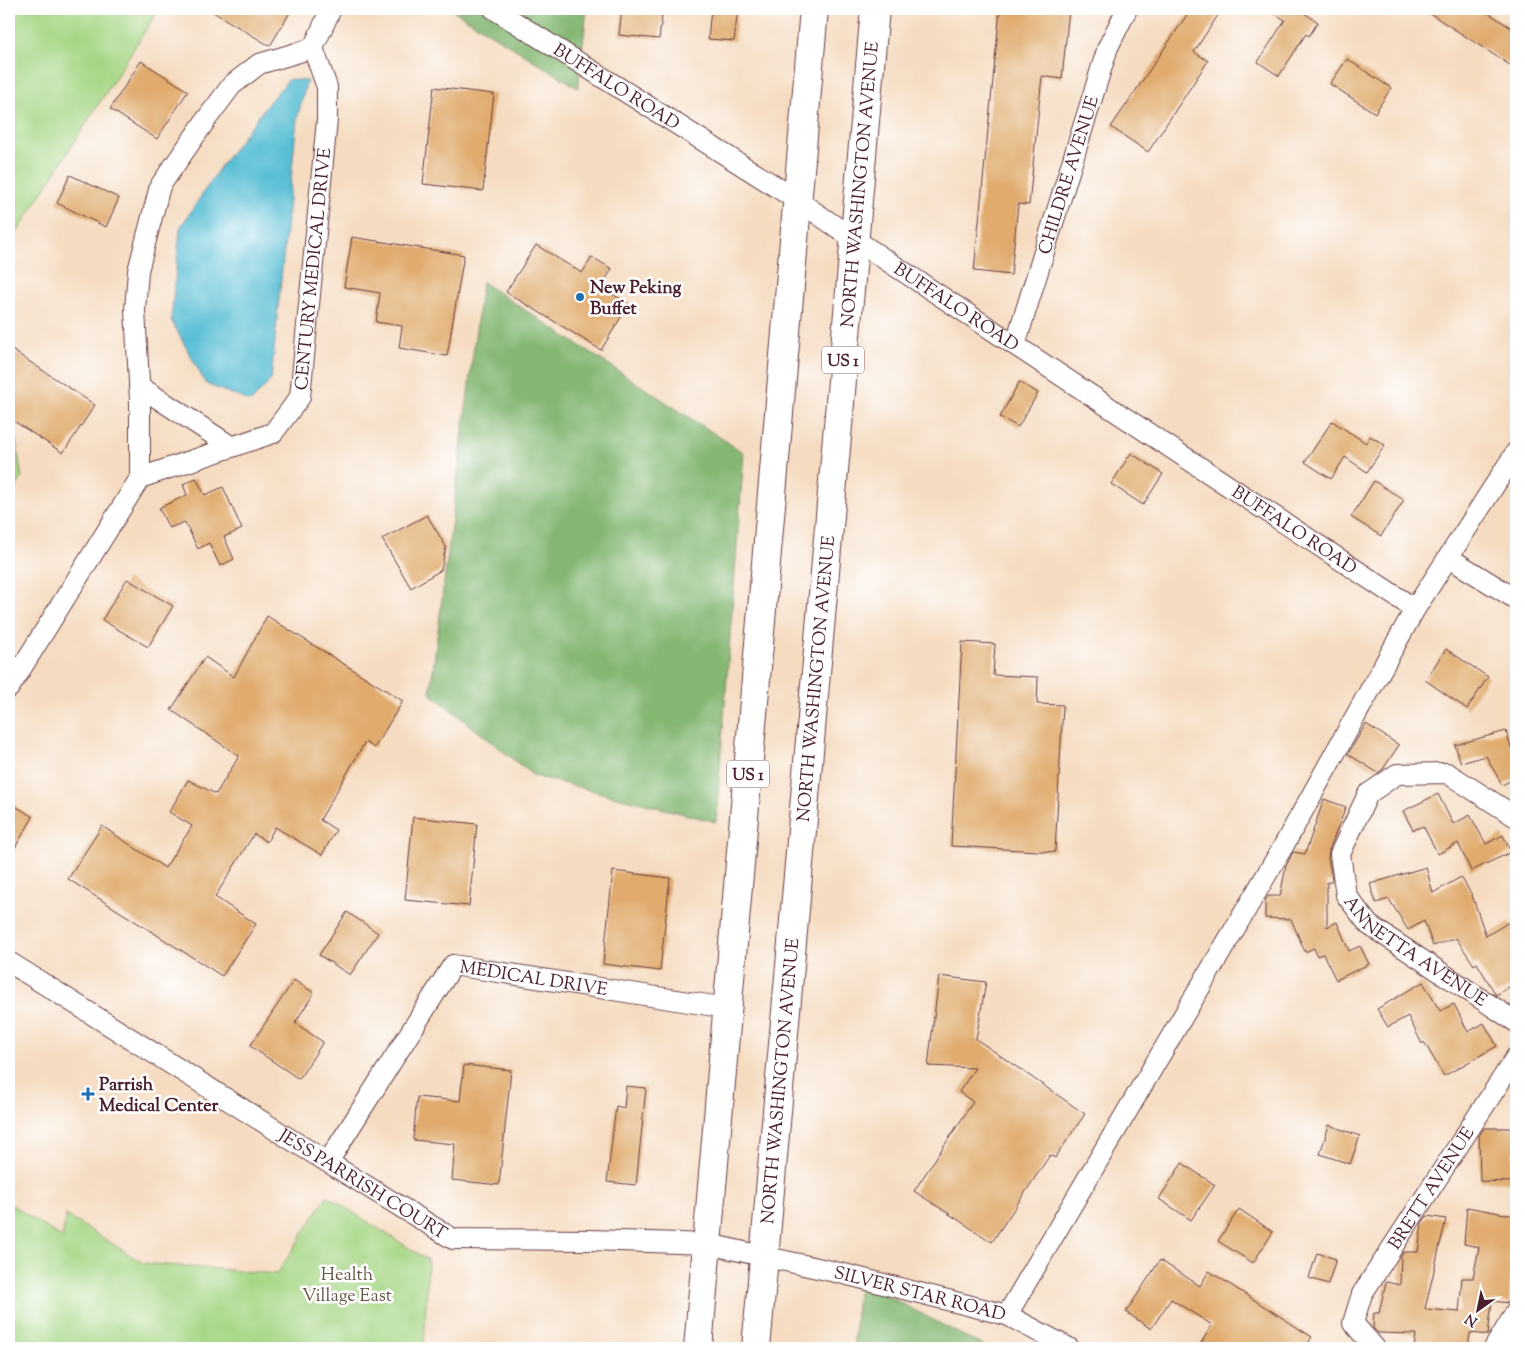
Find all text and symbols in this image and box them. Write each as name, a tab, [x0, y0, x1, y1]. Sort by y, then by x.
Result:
street label: BUFFALO ROAD	[547, 38, 684, 138]
street label: NORTH WASHINGTON AVENUE	[836, 41, 887, 329]
street label: CHILDRE AVENUE	[1033, 93, 1107, 258]
street label: CENTURY MEDICAL DRIVE	[290, 147, 339, 392]
street label: BUFFALO ROAD	[888, 257, 1023, 359]
place label: New Peking Buffet	[590, 276, 682, 323]
marker: New Peking Buffet	[574, 291, 586, 303]
road number: US 1	[822, 346, 864, 374]
street label: BUFFALO ROAD	[1226, 480, 1361, 582]
street label: NORTH WASHINGTON AVENUE	[792, 535, 843, 823]
road number: US 1	[727, 761, 769, 788]
street label: ANNETTA AVENUE	[1336, 891, 1492, 1014]
street label: NORTH WASHINGTON AVENUE	[756, 937, 807, 1225]
street label: MEDICAL DRIVE	[458, 955, 609, 1004]
place label: Parrish Medical Center	[99, 1073, 219, 1120]
marker: Parrish Medical Center	[81, 1087, 95, 1101]
street label: JESS PARRISH COURT	[272, 1123, 452, 1248]
street label: BRETT AVENUE	[1383, 1123, 1482, 1256]
street label: SILVER STAR ROAD	[831, 1261, 1008, 1329]
park label: Health Village East	[302, 1263, 392, 1310]
north arrow	[1452, 1284, 1502, 1334]
text: N	[1462, 1308, 1482, 1331]

